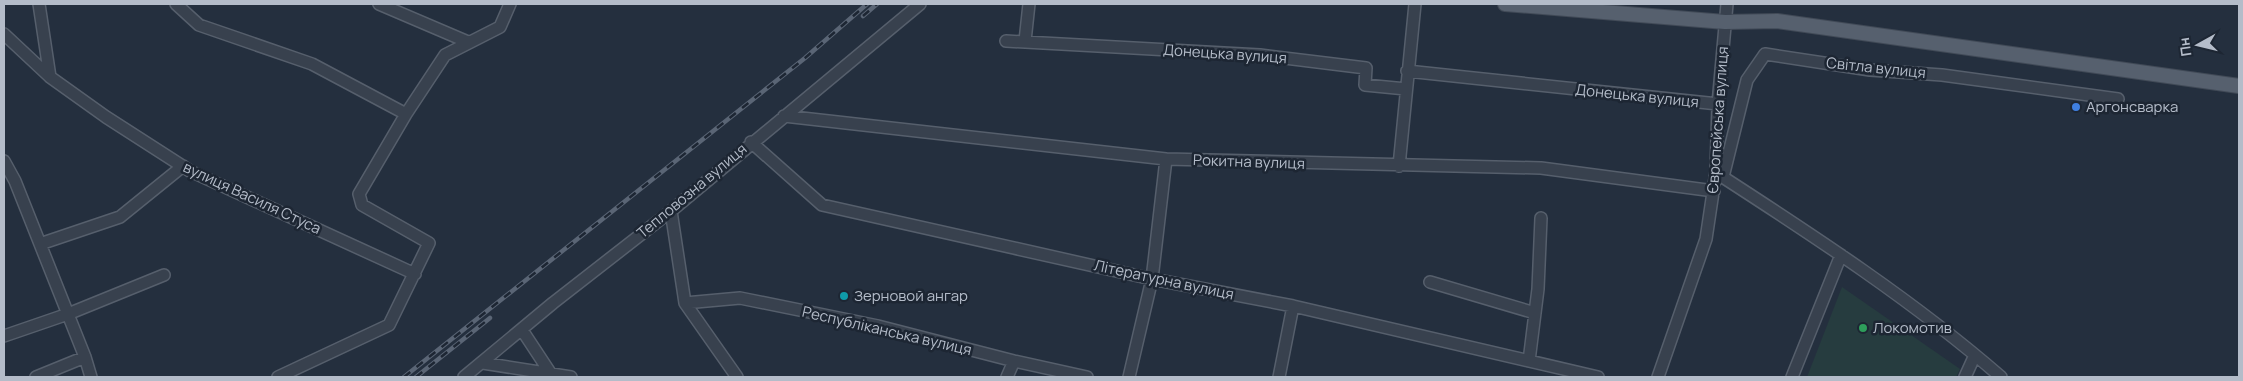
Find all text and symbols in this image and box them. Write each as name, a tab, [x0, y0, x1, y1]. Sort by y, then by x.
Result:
north arrow	[2173, 20, 2223, 70]
text: Пн	[2174, 36, 2195, 58]
street label: Донецька вулиця	[1162, 39, 1288, 68]
street label: Європейська вулиця	[1702, 45, 1733, 194]
street label: Світла вулиця	[1825, 52, 1927, 83]
street label: Донецька вулиця	[1574, 79, 1700, 112]
place label: Аргонсварка	[2086, 96, 2178, 117]
marker: Аргонсварка	[2070, 101, 2082, 113]
street label: Тепловозна вулиця	[632, 138, 751, 243]
street label: Рокитна вулиця	[1193, 149, 1305, 174]
street label: вулиця Василя Стуса	[180, 156, 325, 239]
street label: Літературна вулиця	[1092, 254, 1236, 305]
place label: Зерновой ангар	[854, 285, 968, 306]
marker: Зерновой ангар	[838, 290, 850, 302]
street label: Республіканська вулиця	[800, 301, 974, 360]
place label: Локомотив	[1873, 317, 1952, 338]
marker: Локомотив	[1857, 322, 1869, 334]

